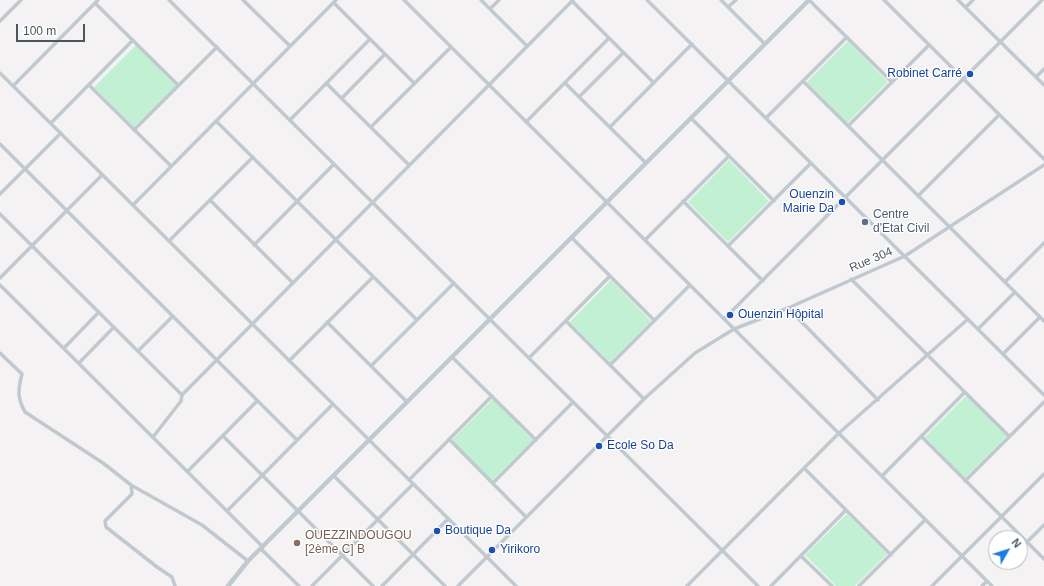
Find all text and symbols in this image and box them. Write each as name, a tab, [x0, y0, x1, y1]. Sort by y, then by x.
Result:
scale bar	[18, 16, 87, 42]
text: 100 m	[23, 24, 56, 38]
place label: Robinet Carré	[887, 67, 962, 81]
marker: Robinet Carré	[965, 69, 975, 79]
place label: Ouenzin Mairie Da	[783, 188, 834, 216]
marker: Ouenzin Mairie Da	[837, 197, 847, 207]
place label: Centre d'Etat Civil	[873, 208, 929, 236]
marker: Centre d'Etat Civil	[860, 217, 870, 227]
street label: Rue 304	[847, 245, 895, 275]
place label: Ouenzin Hôpital	[738, 308, 823, 322]
marker: Ouenzin Hôpital	[725, 310, 735, 320]
place label: Ecole So Da	[607, 439, 674, 453]
marker: Ecole So Da	[594, 441, 604, 451]
place label: Boutique Da	[445, 524, 511, 538]
marker: Boutique Da	[432, 526, 442, 536]
place label: OUEZZINDOUGOU [2ème C] B	[305, 529, 412, 557]
north arrow	[988, 530, 1028, 570]
text: N	[1009, 536, 1024, 550]
marker: OUEZZINDOUGOU [2ème C] B	[292, 538, 302, 548]
place label: Yirikoro	[500, 543, 540, 557]
marker: Yirikoro	[487, 545, 497, 555]

